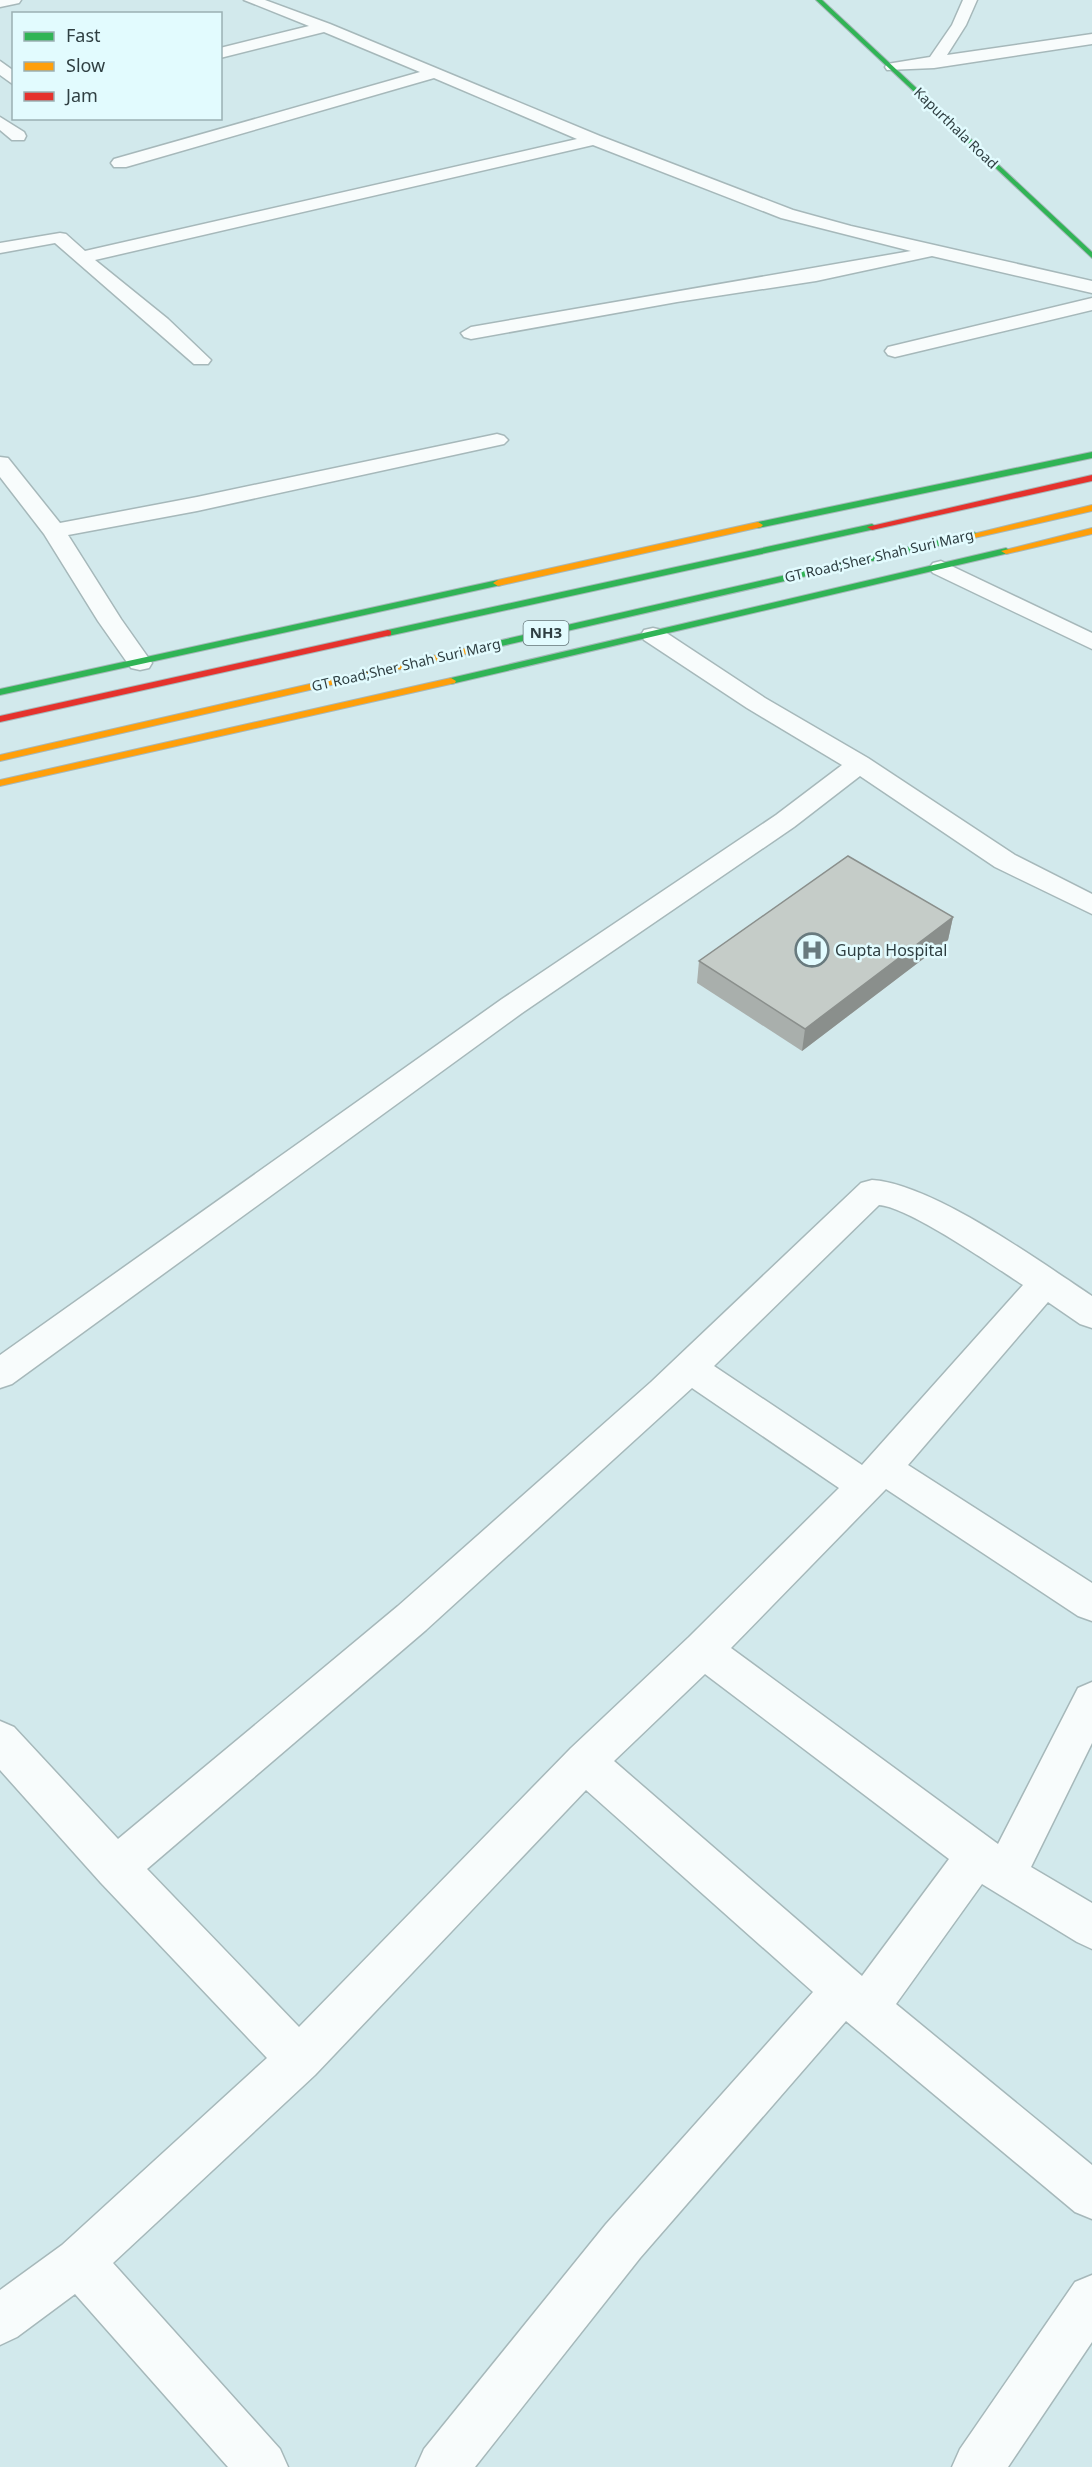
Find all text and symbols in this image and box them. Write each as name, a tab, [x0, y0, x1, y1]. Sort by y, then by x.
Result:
legend	[12, 12, 222, 120]
text: Fast	[66, 23, 101, 47]
text: Slow	[66, 53, 105, 77]
text: Jam	[64, 83, 98, 107]
street label: Kapurthala Road	[910, 83, 1002, 173]
street label: GT Road;Sher Shah Suri Marg	[783, 525, 975, 587]
road number: NH3	[524, 621, 568, 645]
street label: GT Road;Sher Shah Suri Marg	[310, 634, 502, 696]
hospital icon: Gupta Hospital	[794, 932, 830, 968]
place label: Gupta Hospital	[835, 939, 947, 961]

